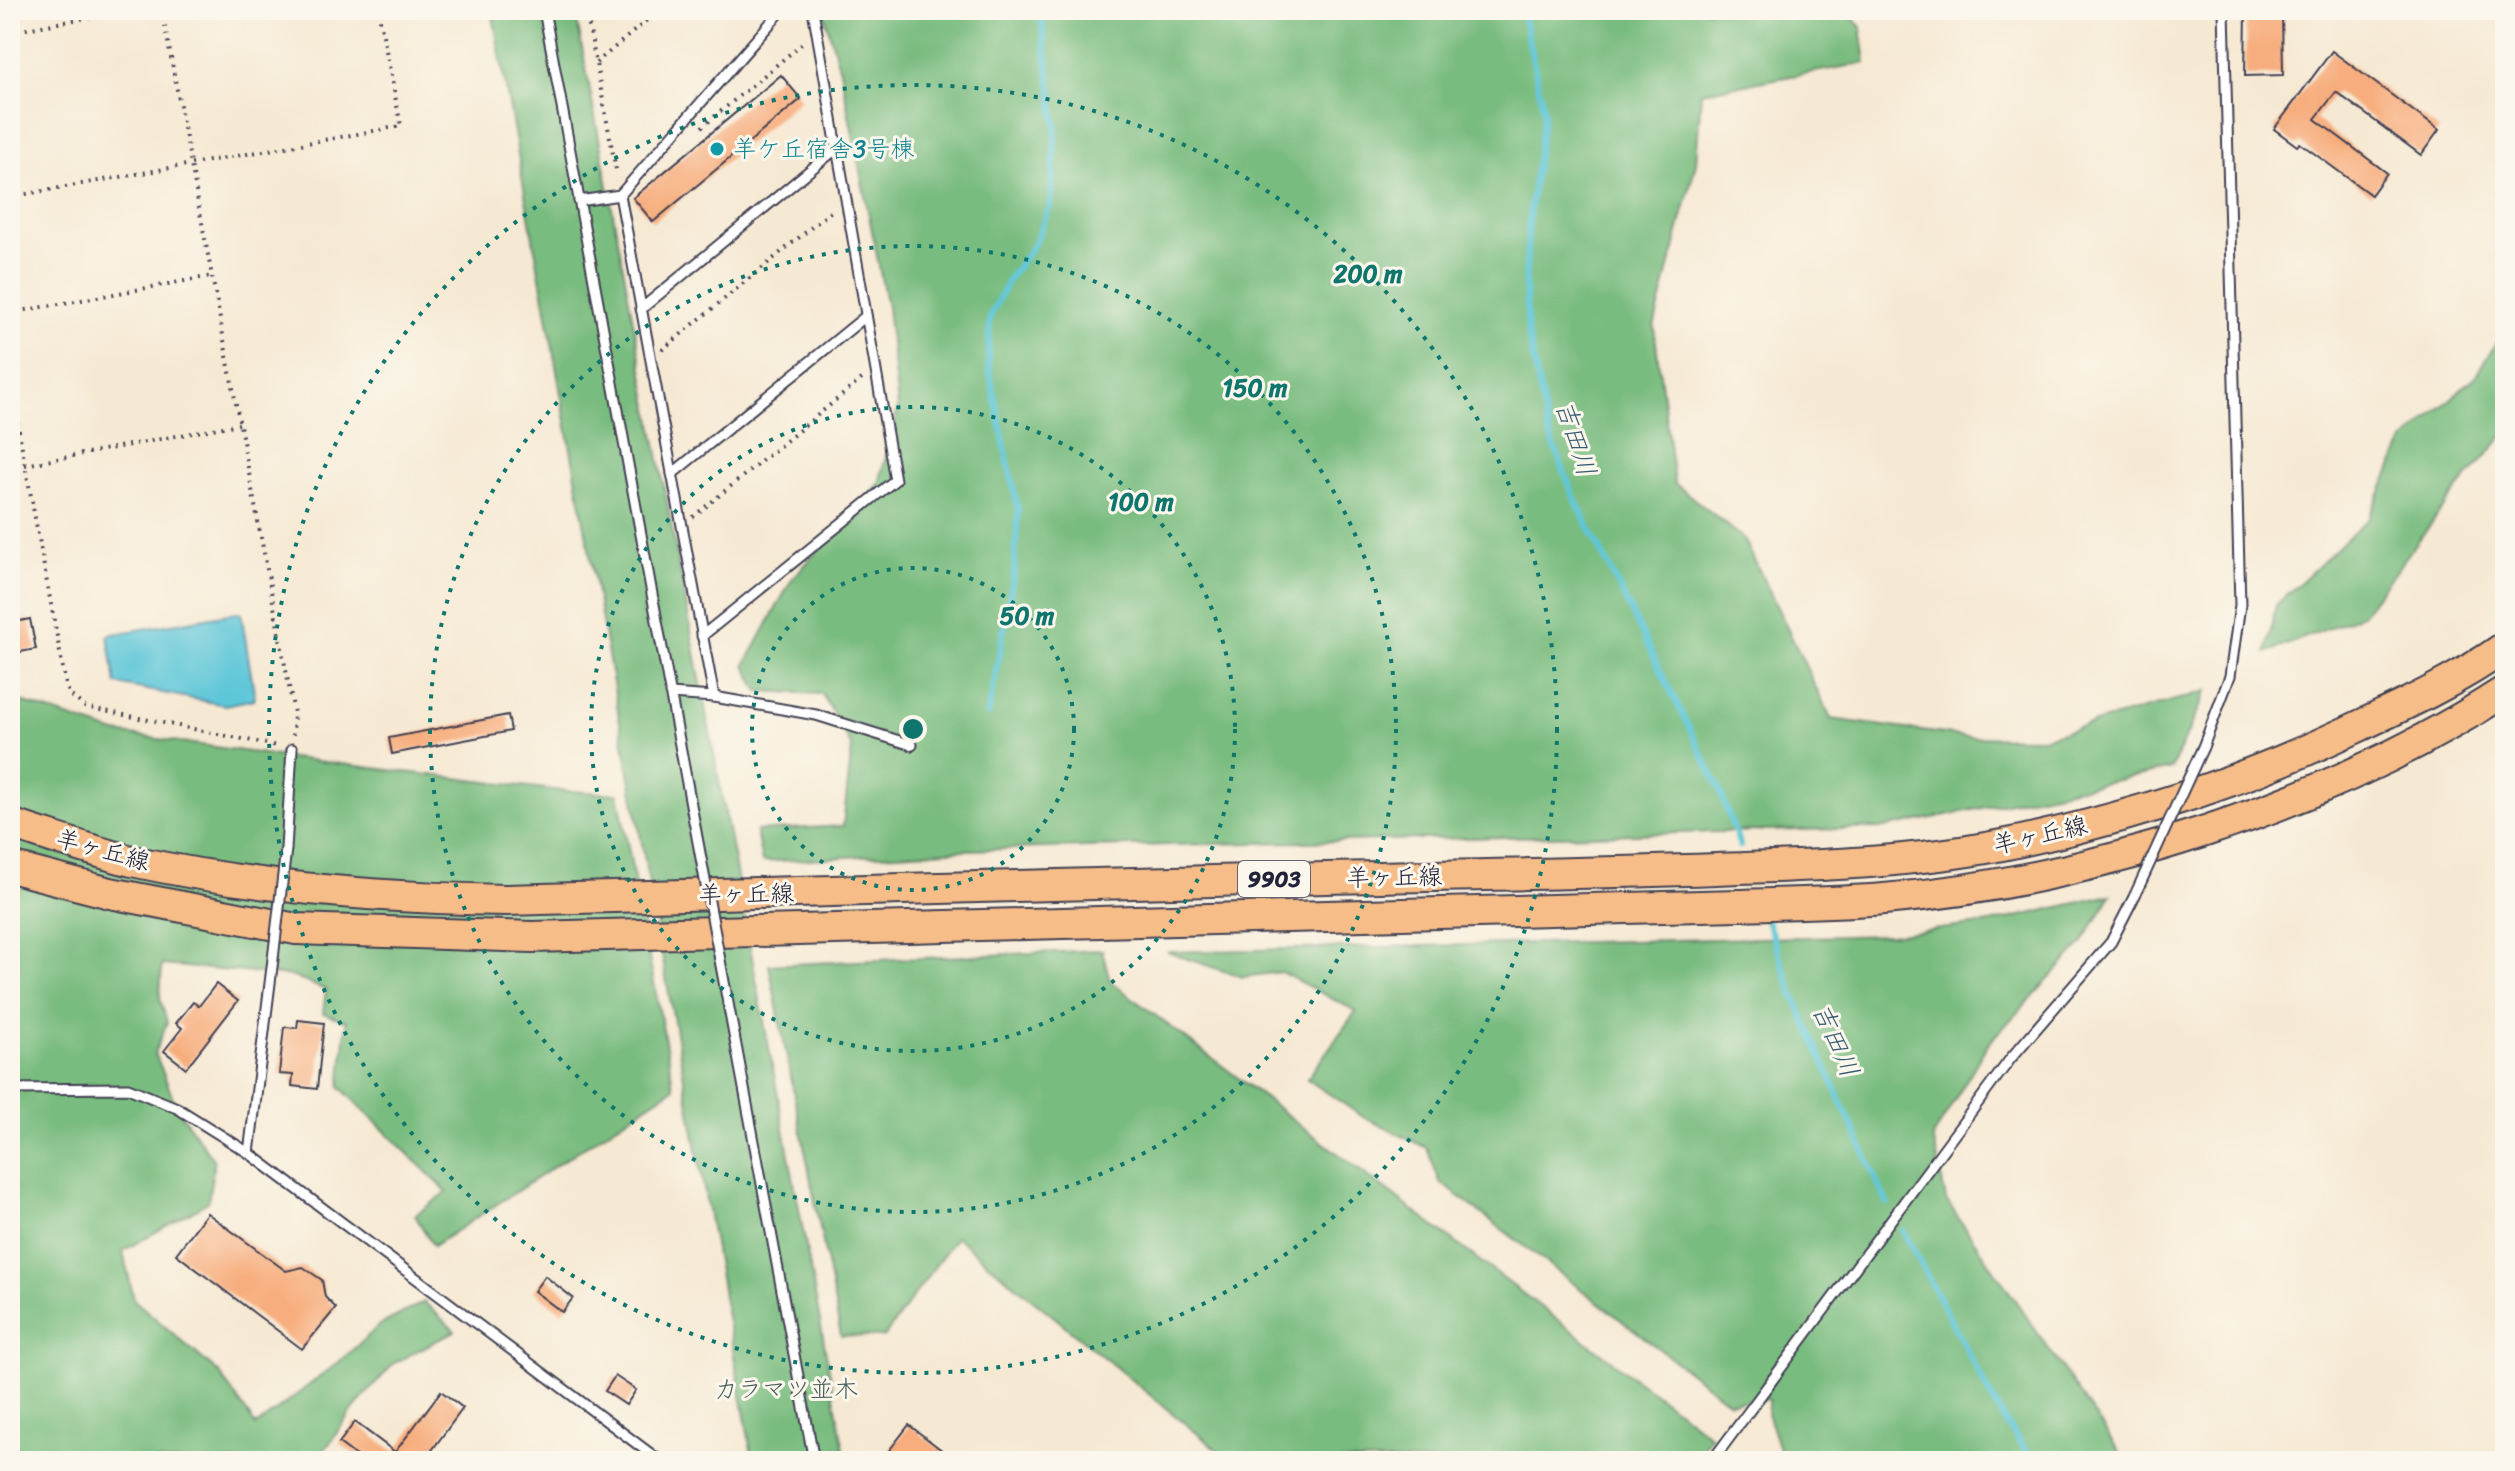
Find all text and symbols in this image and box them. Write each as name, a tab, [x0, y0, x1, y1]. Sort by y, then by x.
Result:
place label: 羊ケ丘宿舎3号棟	[733, 128, 914, 170]
marker: 羊ケ丘宿舎3号棟	[708, 140, 726, 158]
text: 200 m	[1333, 253, 1403, 295]
text: 150 m	[1223, 367, 1288, 409]
water label: 吉田川	[1542, 394, 1610, 482]
text: 100 m	[1108, 481, 1174, 523]
text: 50 m	[1000, 595, 1055, 637]
centre of rings	[899, 715, 927, 743]
street label: 羊ヶ丘線	[1989, 804, 2091, 866]
street label: 羊ヶ丘線	[51, 817, 155, 883]
street label: 羊ヶ丘線	[1346, 855, 1442, 899]
road number: 9903	[1238, 861, 1310, 897]
street label: 羊ヶ丘線	[698, 872, 794, 916]
water label: 吉田川	[1799, 995, 1873, 1085]
park label: カラマツ並木	[714, 1368, 858, 1410]

